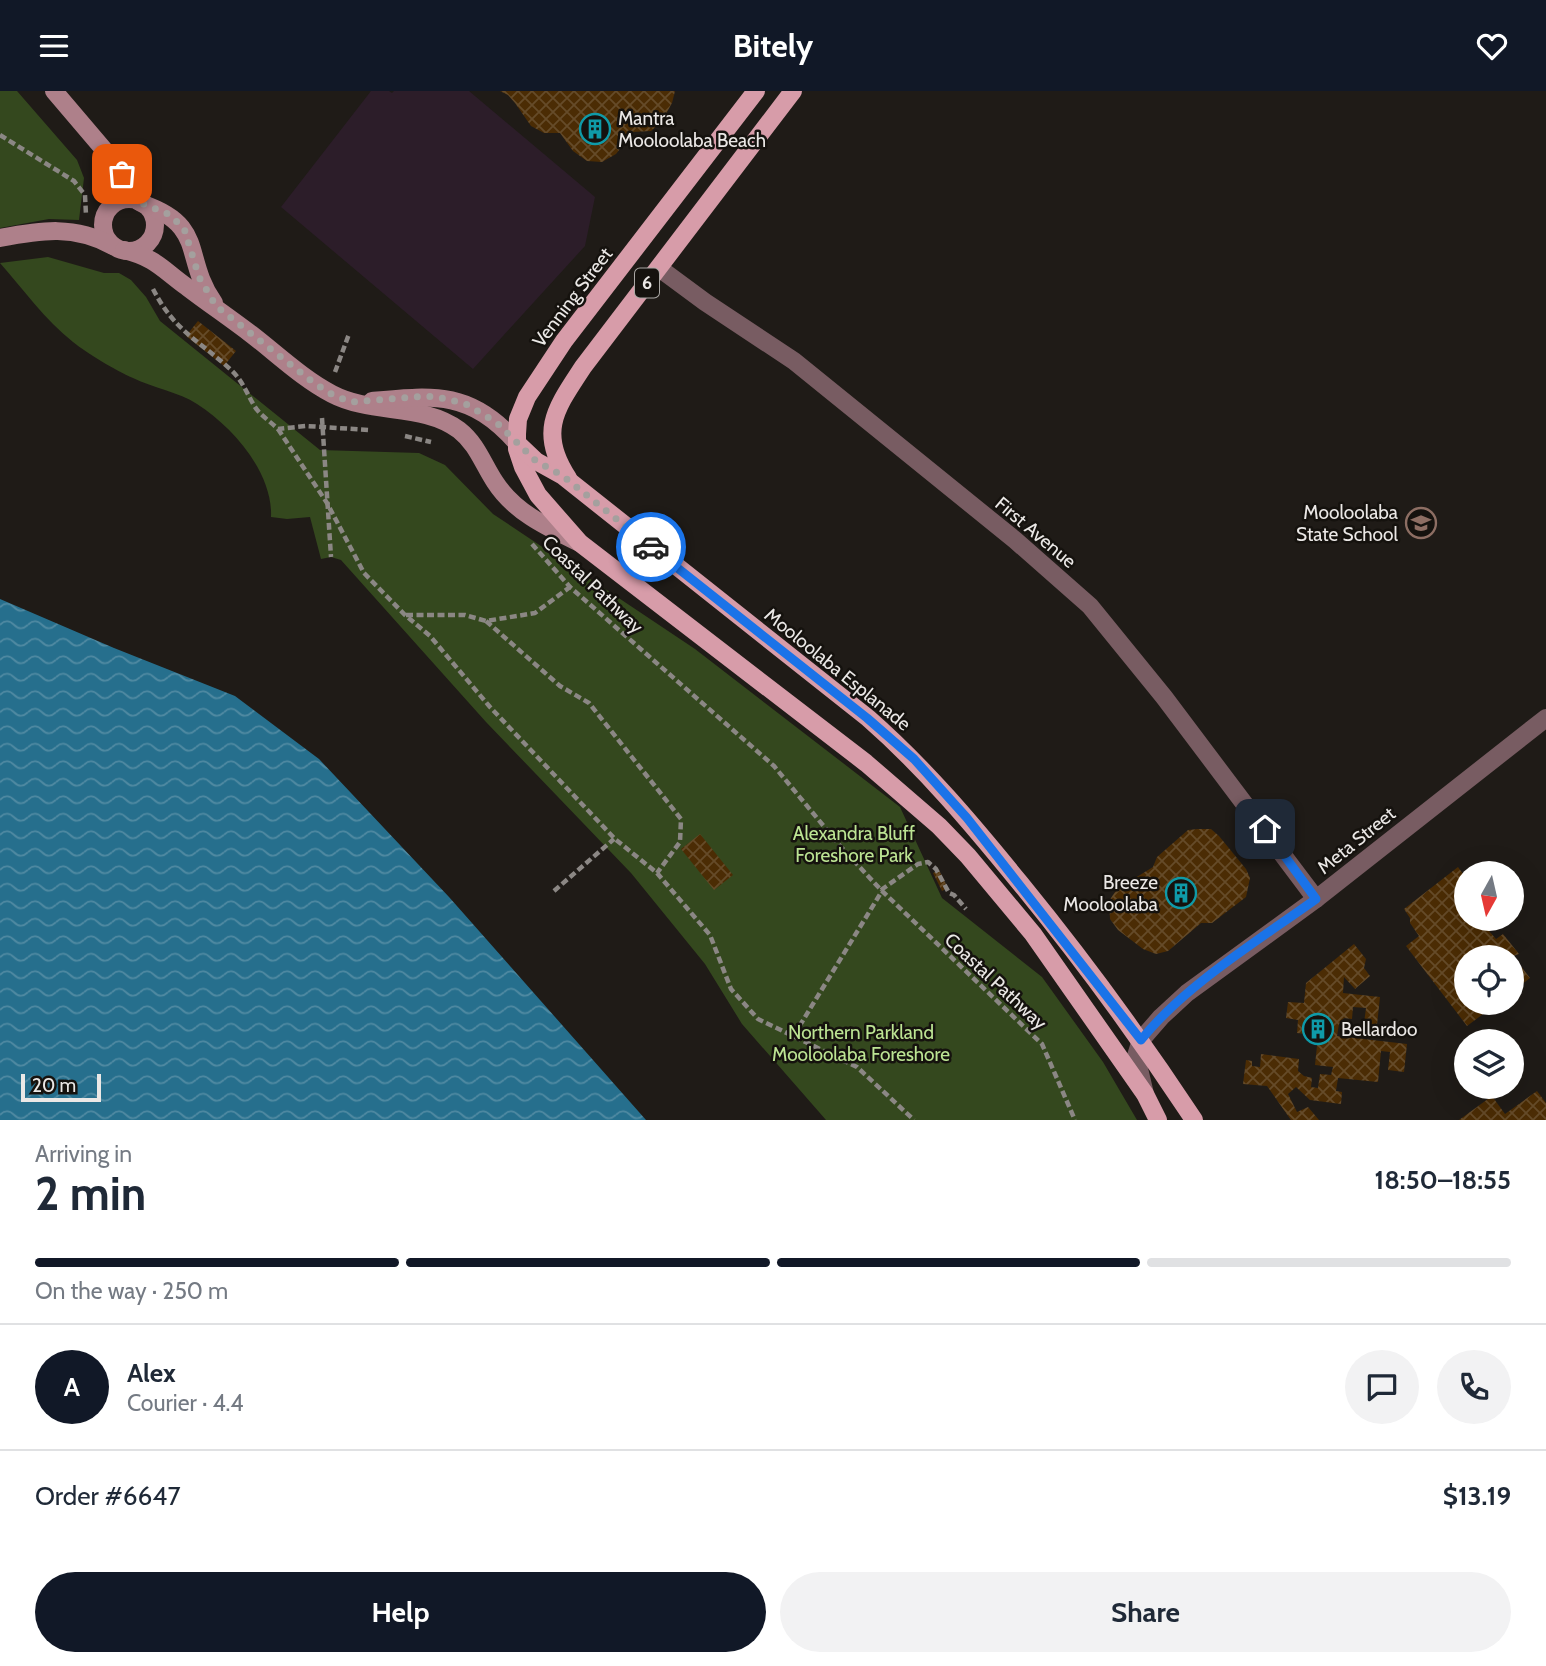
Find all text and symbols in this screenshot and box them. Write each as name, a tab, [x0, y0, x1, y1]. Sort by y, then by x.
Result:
text: Bitely	[733, 26, 813, 65]
icon: menu	[35, 27, 73, 65]
icon: heart	[1473, 27, 1511, 65]
place label: Mantra Mooloolaba Beach	[618, 107, 766, 152]
building icon: Mantra Mooloolaba Beach	[578, 112, 612, 146]
pin	[92, 144, 152, 204]
icon: bag	[103, 155, 141, 193]
street label: Venning Street	[528, 243, 618, 352]
road number: 6	[635, 268, 659, 297]
street label: First Avenue	[991, 492, 1081, 573]
place label: Mooloolaba State School	[1296, 501, 1399, 546]
school or university icon: Mooloolaba State School	[1404, 506, 1438, 540]
courier	[616, 512, 686, 582]
icon: car	[632, 528, 670, 566]
street label: Coastal Pathway	[537, 530, 648, 639]
street label: Mooloolaba Esplanade	[760, 603, 916, 736]
pin	[1235, 799, 1295, 859]
street label: Meta Street	[1313, 802, 1400, 879]
icon: home	[1246, 810, 1284, 848]
park label: Alexandra Bluff Foreshore Park	[793, 822, 916, 867]
north arrow	[1454, 861, 1524, 931]
map controls	[1454, 861, 1524, 1099]
place label: Breeze Mooloolaba	[1063, 871, 1158, 916]
building icon: Breeze Mooloolaba	[1164, 876, 1198, 910]
street label: Coastal Pathway	[940, 928, 1052, 1035]
button: locate	[1454, 945, 1524, 1015]
building icon: Bellardoo	[1301, 1012, 1335, 1046]
place label: Bellardoo	[1341, 1018, 1417, 1041]
park label: Northern Parkland Mooloolaba Foreshore	[772, 1021, 950, 1066]
button: layers	[1454, 1029, 1524, 1099]
scale bar	[21, 1071, 102, 1103]
text: 20 m	[32, 1074, 76, 1097]
text: Arriving in	[35, 1140, 132, 1168]
text: 18:50–18:55	[1375, 1164, 1511, 1196]
text: 2 min	[35, 1166, 146, 1222]
text: On the way · 250 m	[35, 1277, 228, 1305]
button: chat	[1345, 1350, 1419, 1424]
button: phone	[1437, 1350, 1511, 1424]
text: Alex	[127, 1357, 176, 1389]
text: A	[64, 1371, 80, 1403]
text: Courier · 4.4	[127, 1389, 244, 1417]
text: Order #6647	[35, 1480, 180, 1512]
text: $13.19	[1443, 1480, 1511, 1512]
button: Help	[35, 1572, 766, 1652]
button: Share	[780, 1572, 1511, 1652]

